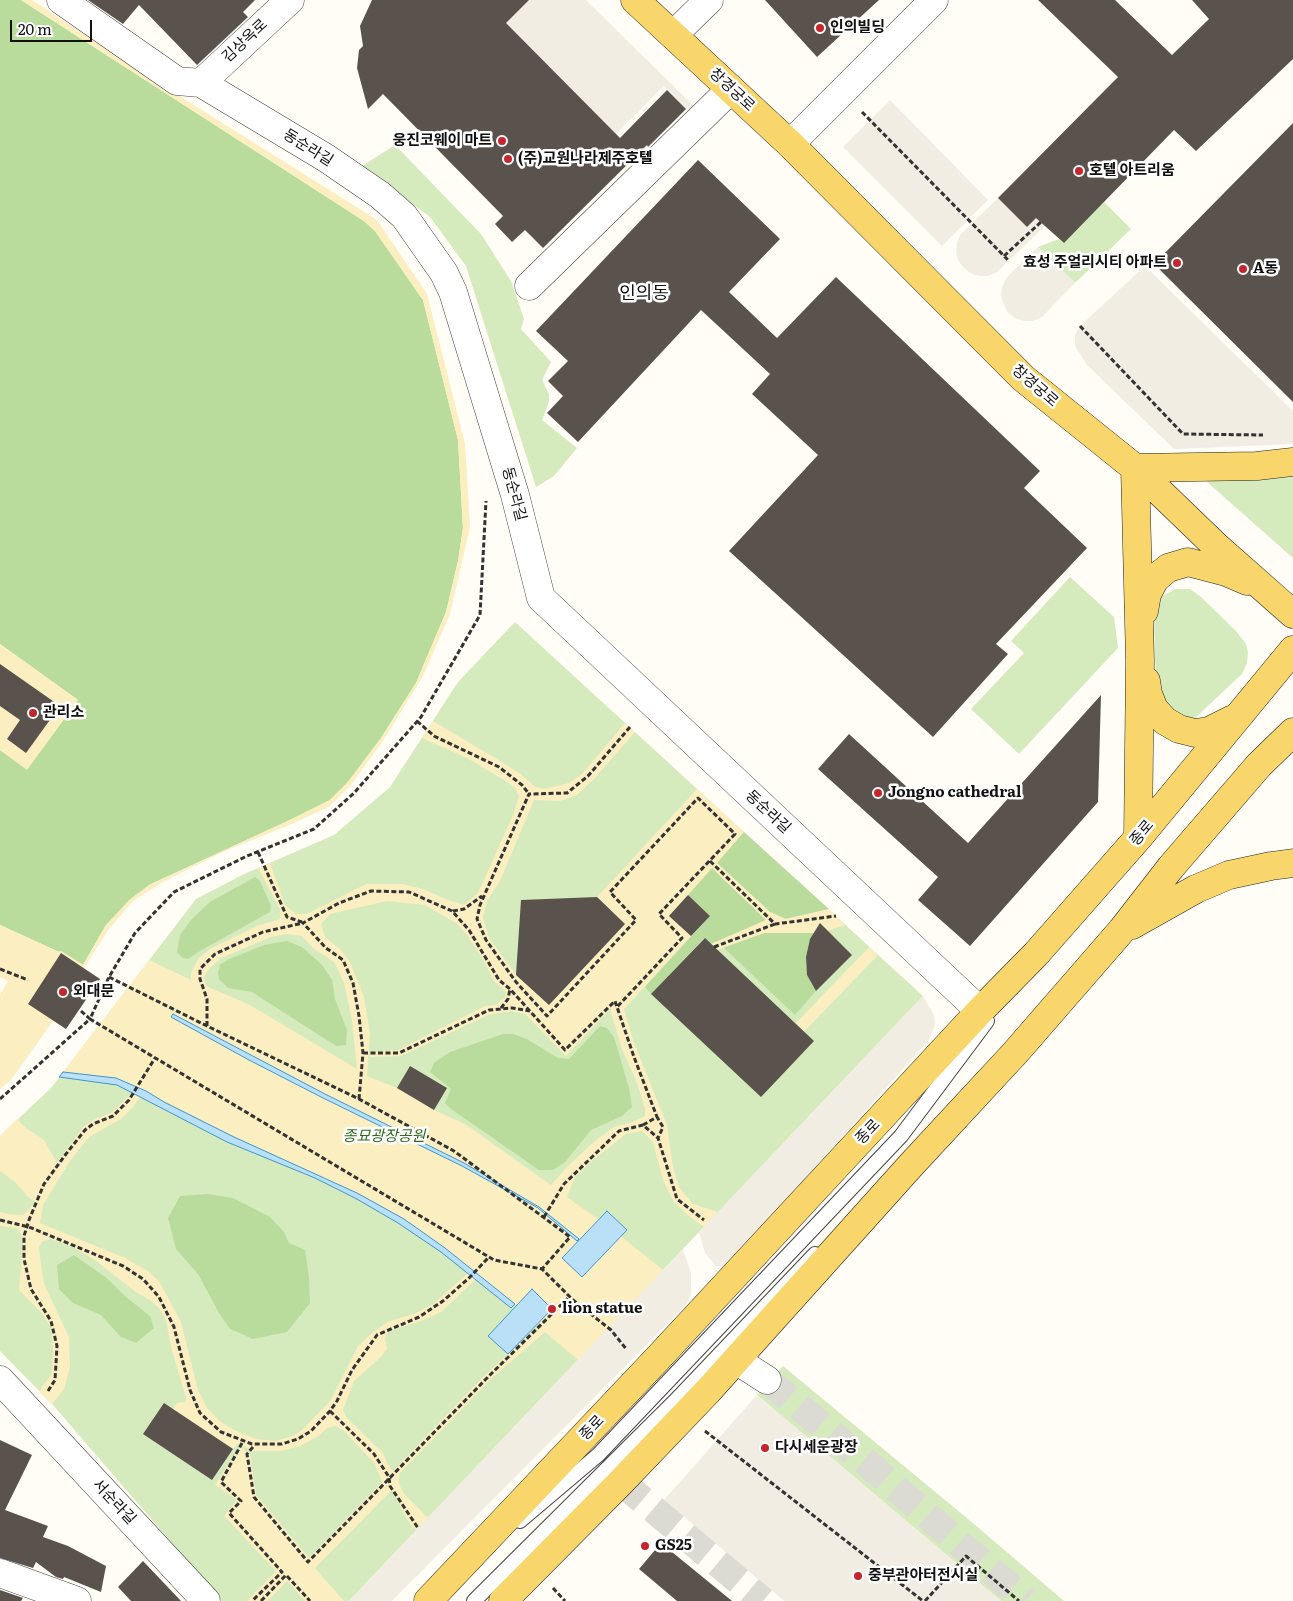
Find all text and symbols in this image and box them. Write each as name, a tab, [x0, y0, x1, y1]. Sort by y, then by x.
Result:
scale bar	[12, 10, 95, 42]
street label: 김상옥로	[219, 16, 271, 66]
text: 20 m	[18, 17, 52, 40]
place label: 인의빌딩	[830, 19, 885, 37]
marker: 인의빌딩	[814, 22, 826, 34]
street label: 창경궁로	[706, 65, 758, 115]
street label: 동순라길	[280, 126, 336, 170]
place label: 웅진코웨이 마트	[392, 132, 492, 150]
marker: 웅진코웨이 마트	[496, 135, 508, 147]
place label: (주)교원나라제주호텔	[518, 150, 653, 168]
marker: (주)교원나라제주호텔	[502, 153, 514, 165]
place label: 호텔 아트리움	[1089, 162, 1175, 180]
marker: 호텔 아트리움	[1073, 165, 1085, 177]
place label: 효성 주얼리시티 아파트	[1023, 254, 1167, 272]
marker: 효성 주얼리시티 아파트	[1171, 257, 1183, 269]
place label: A동	[1253, 260, 1278, 278]
marker: A동	[1237, 263, 1249, 275]
district label: 인의동	[619, 283, 669, 305]
street label: 창경궁로	[1008, 361, 1062, 411]
street label: 동순라길	[498, 465, 530, 523]
place label: 관리소	[43, 704, 84, 722]
marker: 관리소	[27, 707, 39, 719]
place label: Jongno cathedral	[888, 784, 1021, 802]
street label: 동순라길	[742, 787, 794, 837]
marker: Jongno cathedral	[872, 787, 884, 799]
street label: 종로	[1126, 817, 1158, 849]
place label: 외대문	[73, 983, 114, 1001]
marker: 외대문	[57, 986, 69, 998]
street label: 종로	[852, 1116, 884, 1148]
park label: 종묘광장공원	[343, 1128, 425, 1146]
place label: lion statue	[562, 1300, 642, 1318]
marker: lion statue	[546, 1303, 558, 1315]
street label: 종로	[576, 1412, 608, 1444]
place label: 다시세운광장	[775, 1439, 858, 1457]
marker: 다시세운광장	[759, 1442, 771, 1454]
street label: 서순라길	[89, 1476, 139, 1528]
place label: GS25	[655, 1537, 692, 1555]
marker: GS25	[639, 1540, 651, 1552]
place label: 중부관아터전시실	[868, 1567, 978, 1585]
marker: 중부관아터전시실	[852, 1570, 864, 1582]

